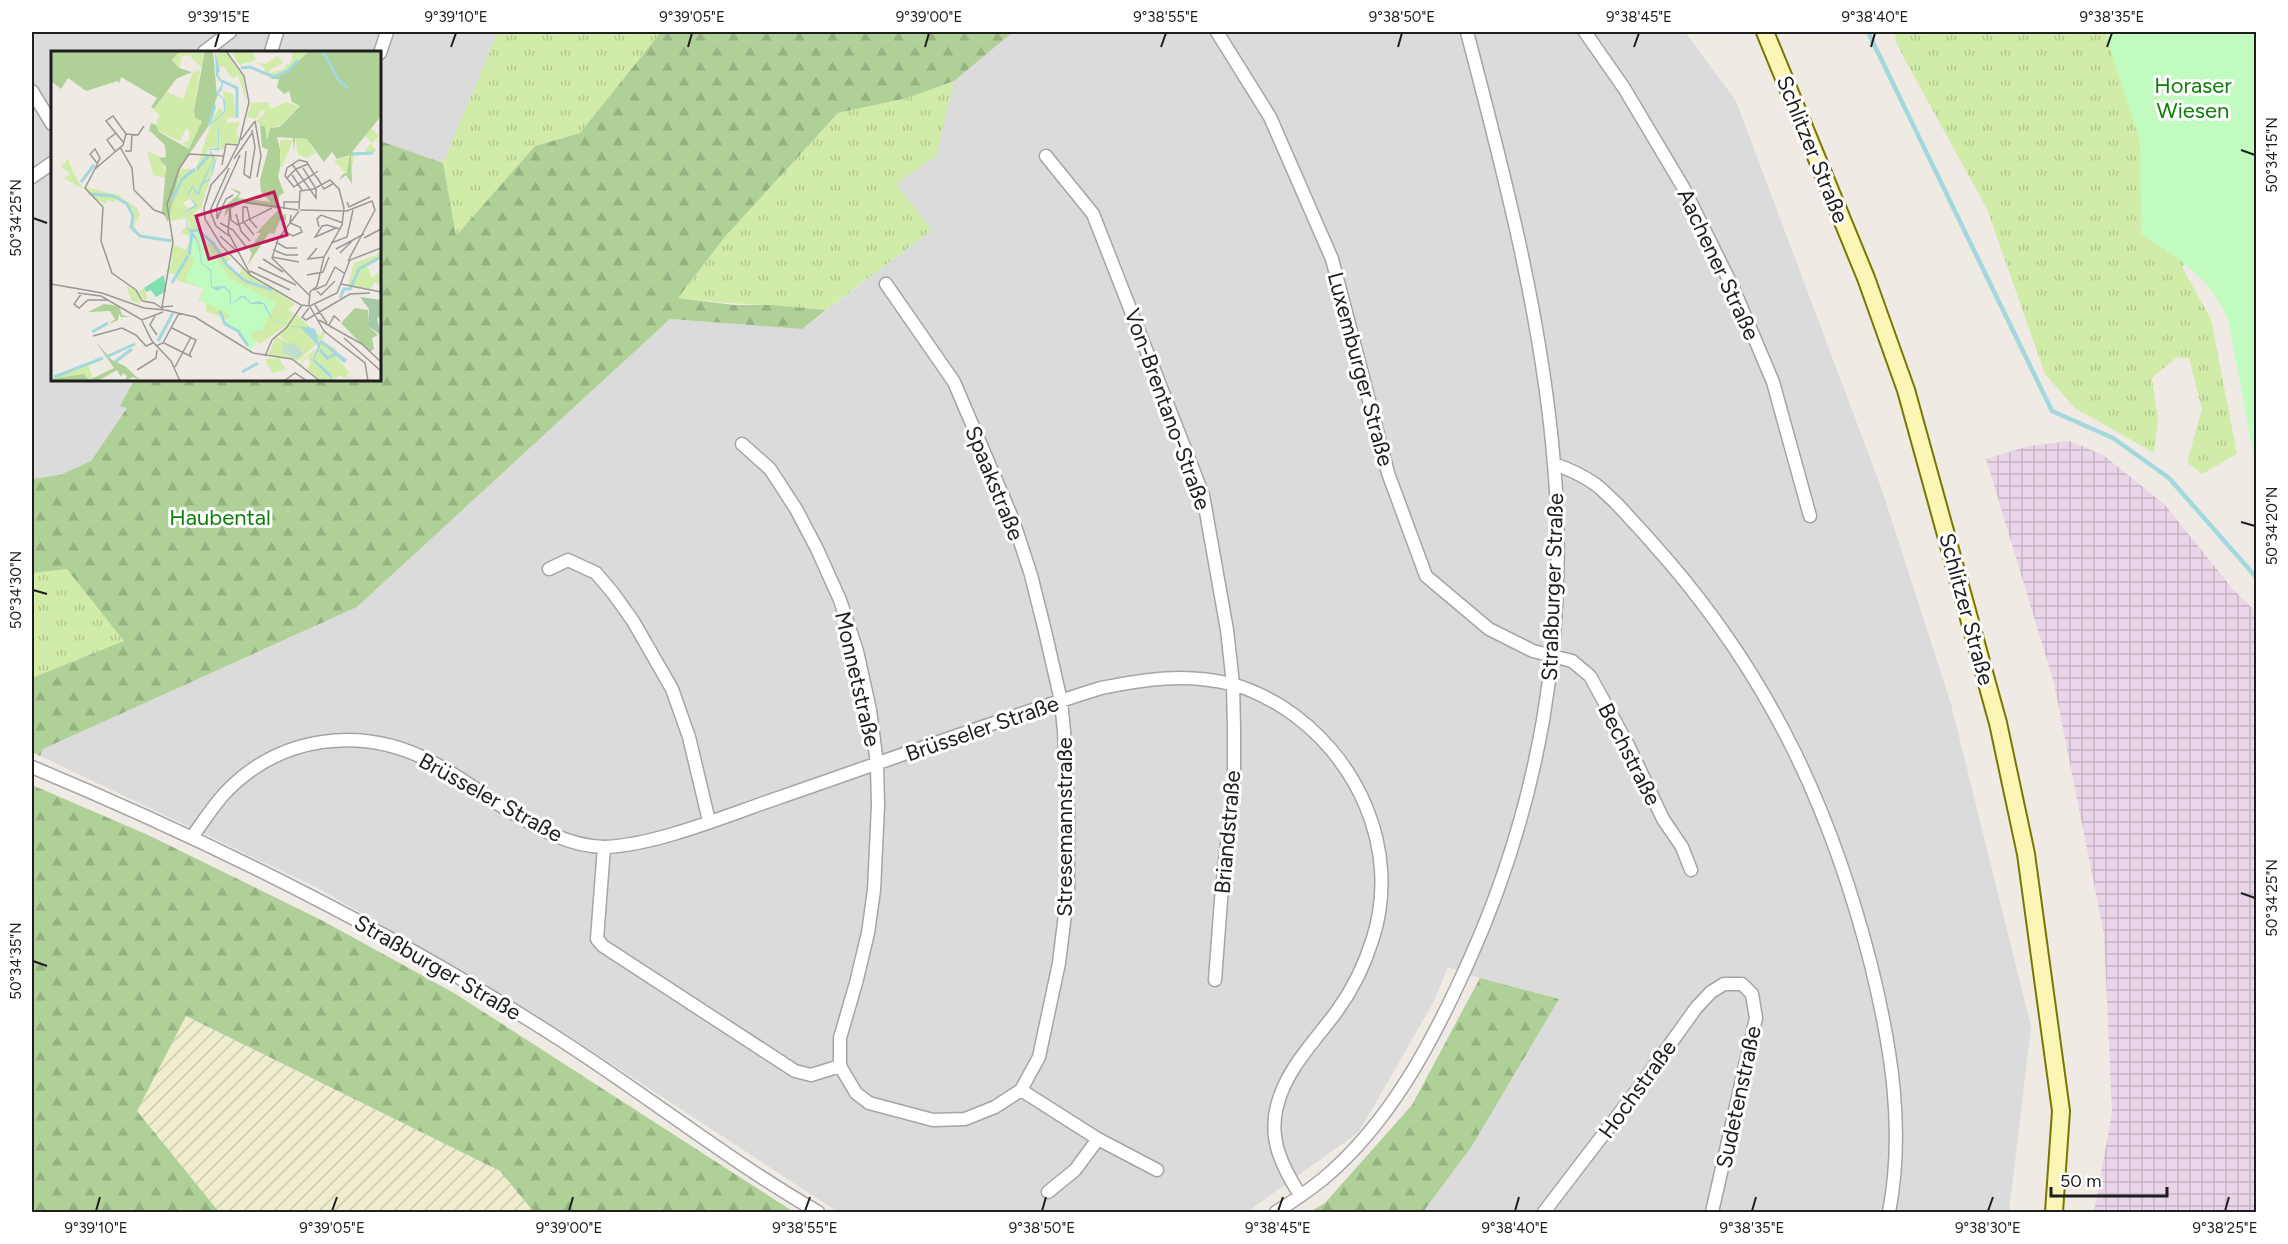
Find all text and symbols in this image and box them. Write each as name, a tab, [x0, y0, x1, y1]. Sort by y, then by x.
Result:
text: 9°39'15"E	[188, 8, 250, 26]
text: 9°39'10"E	[424, 8, 488, 26]
text: 9°39'05"E	[659, 8, 725, 26]
text: 9°39'00"E	[896, 8, 962, 26]
text: 9°38'55"E	[1133, 8, 1199, 26]
text: 9°38'50"E	[1369, 8, 1435, 26]
text: 9°38'45"E	[1606, 8, 1672, 26]
text: 9°38'40"E	[1841, 8, 1909, 26]
text: 9°38'35"E	[2080, 8, 2144, 26]
inset map	[51, 51, 381, 381]
street label: Schlitzer Straße	[1771, 72, 1854, 227]
park label: Horaser Wiesen	[2154, 72, 2232, 124]
text: 50°34'15"N	[2263, 117, 2281, 193]
text: 50°34'25"N	[7, 179, 25, 257]
street label: Aachener Straße	[1672, 184, 1765, 344]
street label: Luxemburger Straße	[1322, 269, 1399, 469]
street label: Von-Brentano-Straße	[1119, 305, 1217, 514]
street label: Spaakstraße	[959, 422, 1030, 544]
text: 50°34'20"N	[2263, 487, 2281, 565]
street label: Straßburger Straße	[1536, 493, 1569, 682]
park label: Haubental	[169, 504, 271, 531]
street label: Schlitzer Straße	[1933, 530, 2000, 688]
text: 50°34'30"N	[7, 551, 25, 629]
street label: Monnetstraße	[829, 609, 886, 749]
street label: Brüsseler Straße	[902, 690, 1062, 767]
street label: Bechstraße	[1592, 699, 1667, 810]
street label: Stresemannstraße	[1051, 737, 1078, 917]
street label: Brüsseler Straße	[414, 747, 567, 848]
street label: Briandstraße	[1209, 769, 1246, 895]
text: 50°34'25"N	[2263, 859, 2281, 937]
street label: Straßburger Straße	[350, 909, 526, 1026]
text: 50°34'35"N	[7, 922, 25, 1000]
street label: Sudetenstraße	[1710, 1023, 1767, 1171]
street label: Hochstraße	[1593, 1035, 1682, 1144]
scale bar	[2051, 1160, 2166, 1198]
text: 50 m	[2060, 1170, 2102, 1192]
text: 9°39'10"E	[64, 1219, 128, 1237]
text: 9°39'05"E	[299, 1219, 365, 1237]
text: 9°39'00"E	[536, 1219, 602, 1237]
text: 9°38'55"E	[772, 1219, 838, 1237]
text: 9°38'50"E	[1009, 1219, 1075, 1237]
text: 9°38'45"E	[1245, 1219, 1311, 1237]
text: 9°38'40"E	[1481, 1219, 1549, 1237]
text: 9°38'35"E	[1720, 1219, 1784, 1237]
text: 9°38'30"E	[1955, 1219, 2021, 1237]
text: 9°38'25"E	[2192, 1219, 2258, 1237]

